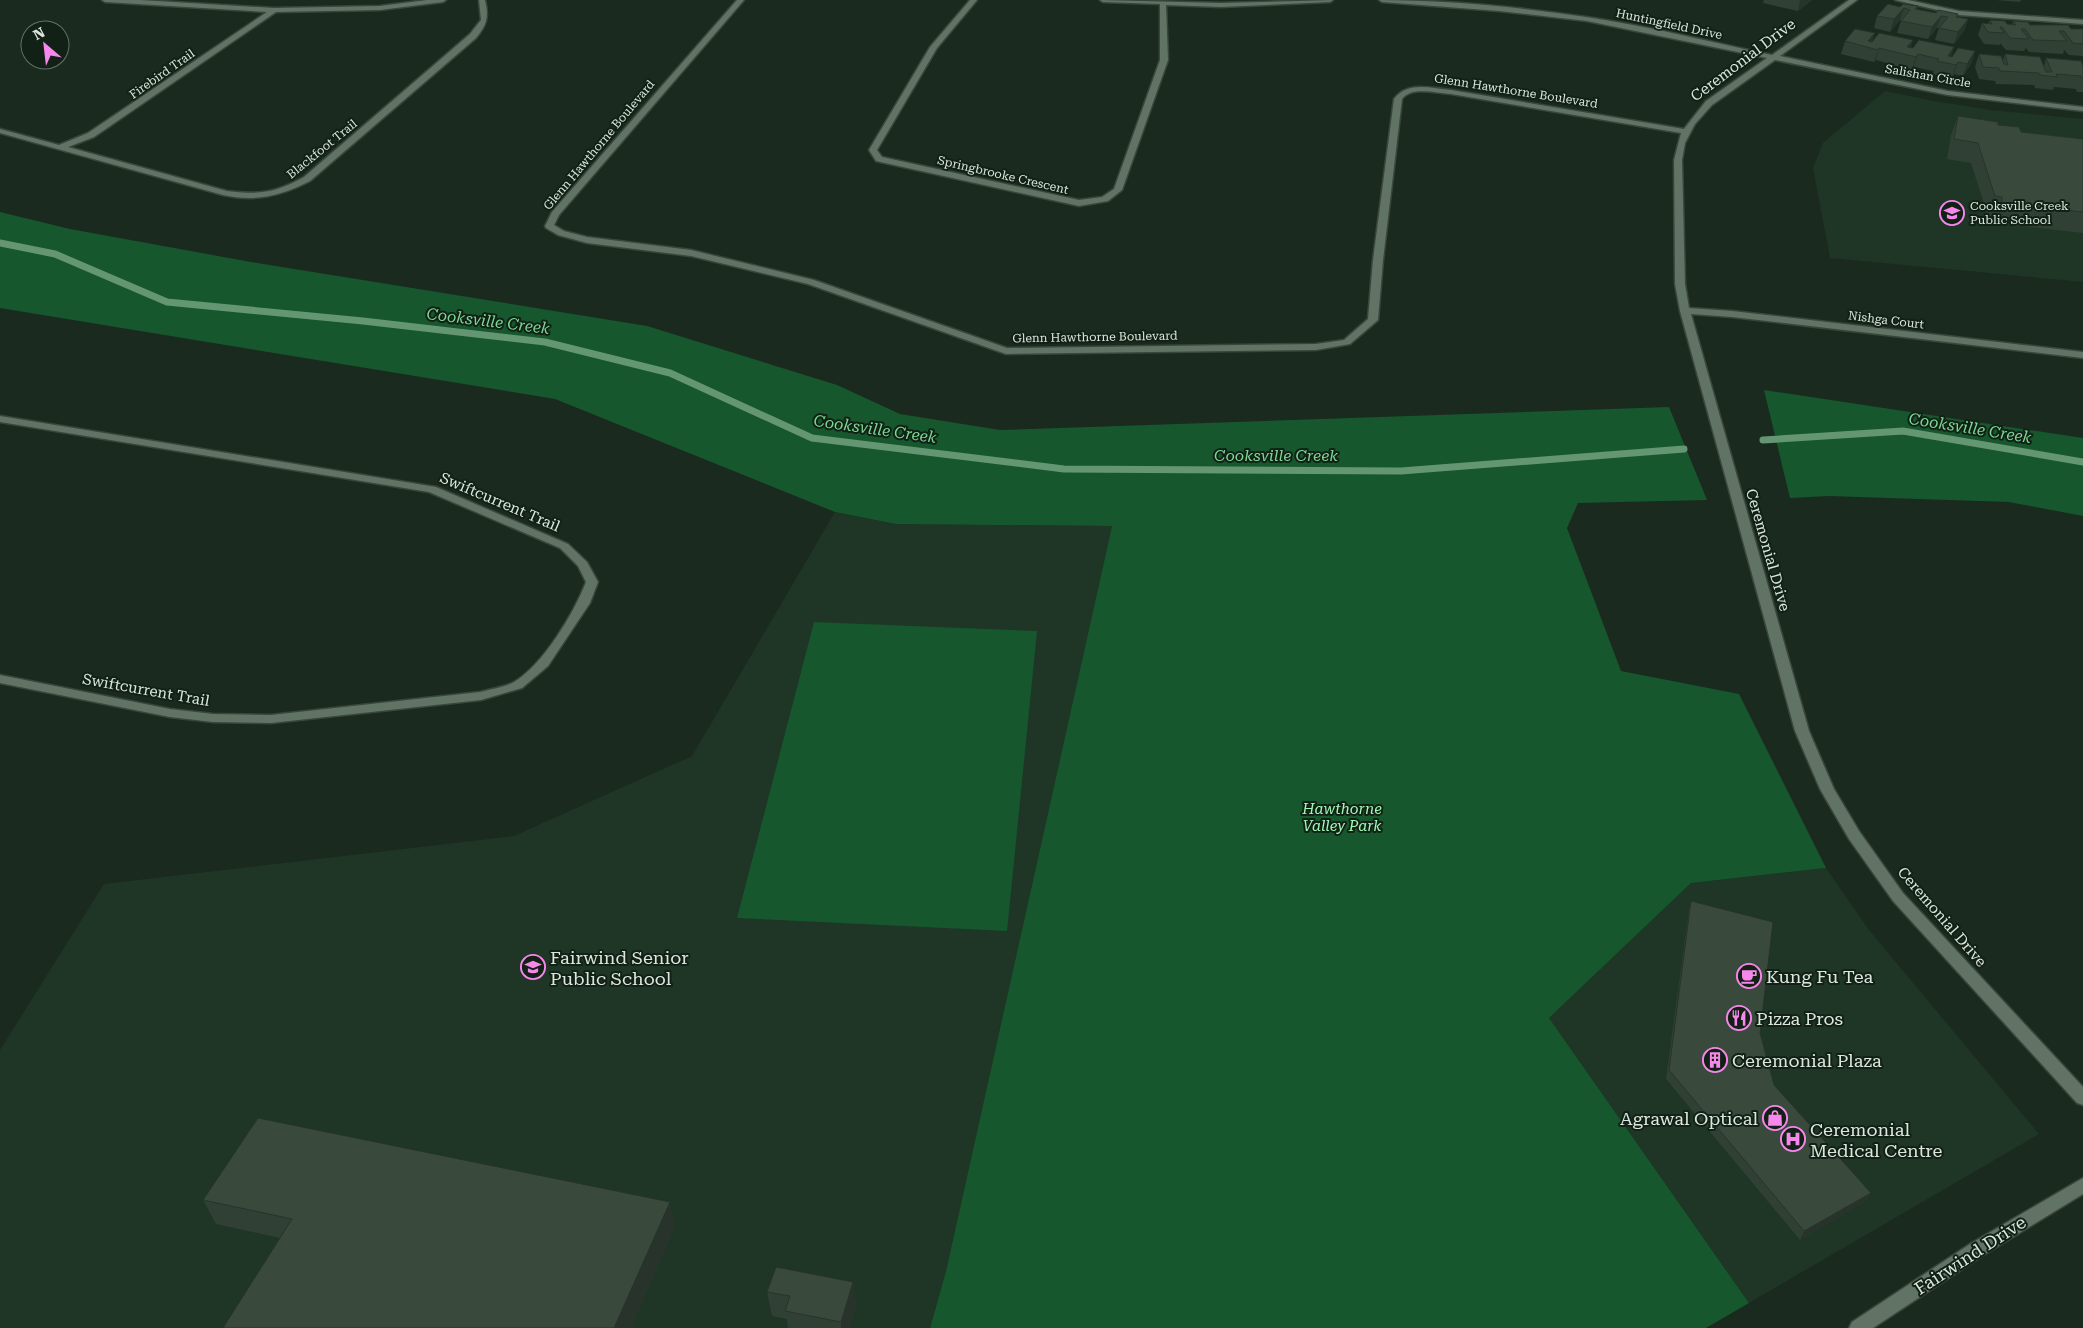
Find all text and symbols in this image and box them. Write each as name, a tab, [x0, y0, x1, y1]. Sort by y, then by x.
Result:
street label: Huntingfield Drive	[1615, 6, 1724, 42]
street label: Ceremonial Drive	[1687, 15, 1799, 105]
north arrow	[20, 20, 70, 70]
text: N	[30, 24, 48, 43]
street label: Firebird Trail	[127, 46, 197, 102]
street label: Salishan Circle	[1884, 62, 1972, 90]
street label: Glenn Hawthorne Boulevard	[1433, 71, 1599, 111]
street label: Glenn Hawthorne Boulevard	[541, 77, 658, 213]
street label: Blackfoot Trail	[284, 116, 360, 181]
street label: Springbrooke Crescent	[936, 153, 1070, 197]
place label: Cooksville Creek Public School	[1970, 199, 2069, 227]
school or university icon: Cooksville Creek Public School	[1939, 200, 1965, 226]
water label: Cooksville Creek	[425, 304, 551, 338]
street label: Nishga Court	[1847, 308, 1925, 332]
street label: Glenn Hawthorne Boulevard	[1012, 329, 1178, 345]
water label: Cooksville Creek	[1907, 409, 2033, 447]
water label: Cooksville Creek	[812, 411, 938, 447]
water label: Cooksville Creek	[1214, 446, 1338, 465]
street label: Swiftcurrent Trail	[437, 469, 563, 536]
street label: Ceremonial Drive	[1742, 487, 1794, 613]
street label: Swiftcurrent Trail	[81, 670, 211, 710]
park label: Hawthorne Valley Park	[1301, 800, 1382, 835]
street label: Ceremonial Drive	[1894, 863, 1990, 971]
place label: Fairwind Senior Public School	[550, 947, 689, 989]
school or university icon: Fairwind Senior Public School	[520, 954, 546, 980]
cafe icon: Kung Fu Tea	[1736, 963, 1762, 989]
place label: Kung Fu Tea	[1766, 966, 1873, 987]
restaurant icon: Pizza Pros	[1726, 1005, 1752, 1031]
place label: Pizza Pros	[1756, 1008, 1843, 1029]
building icon: Ceremonial Plaza	[1702, 1047, 1728, 1073]
place label: Ceremonial Plaza	[1732, 1050, 1882, 1071]
shop icon: Agrawal Optical	[1762, 1105, 1788, 1131]
place label: Agrawal Optical	[1620, 1108, 1758, 1129]
place label: Ceremonial Medical Centre	[1810, 1119, 1943, 1161]
hospital icon: Ceremonial Medical Centre	[1780, 1126, 1806, 1152]
street label: Fairwind Drive	[1910, 1211, 2030, 1299]

